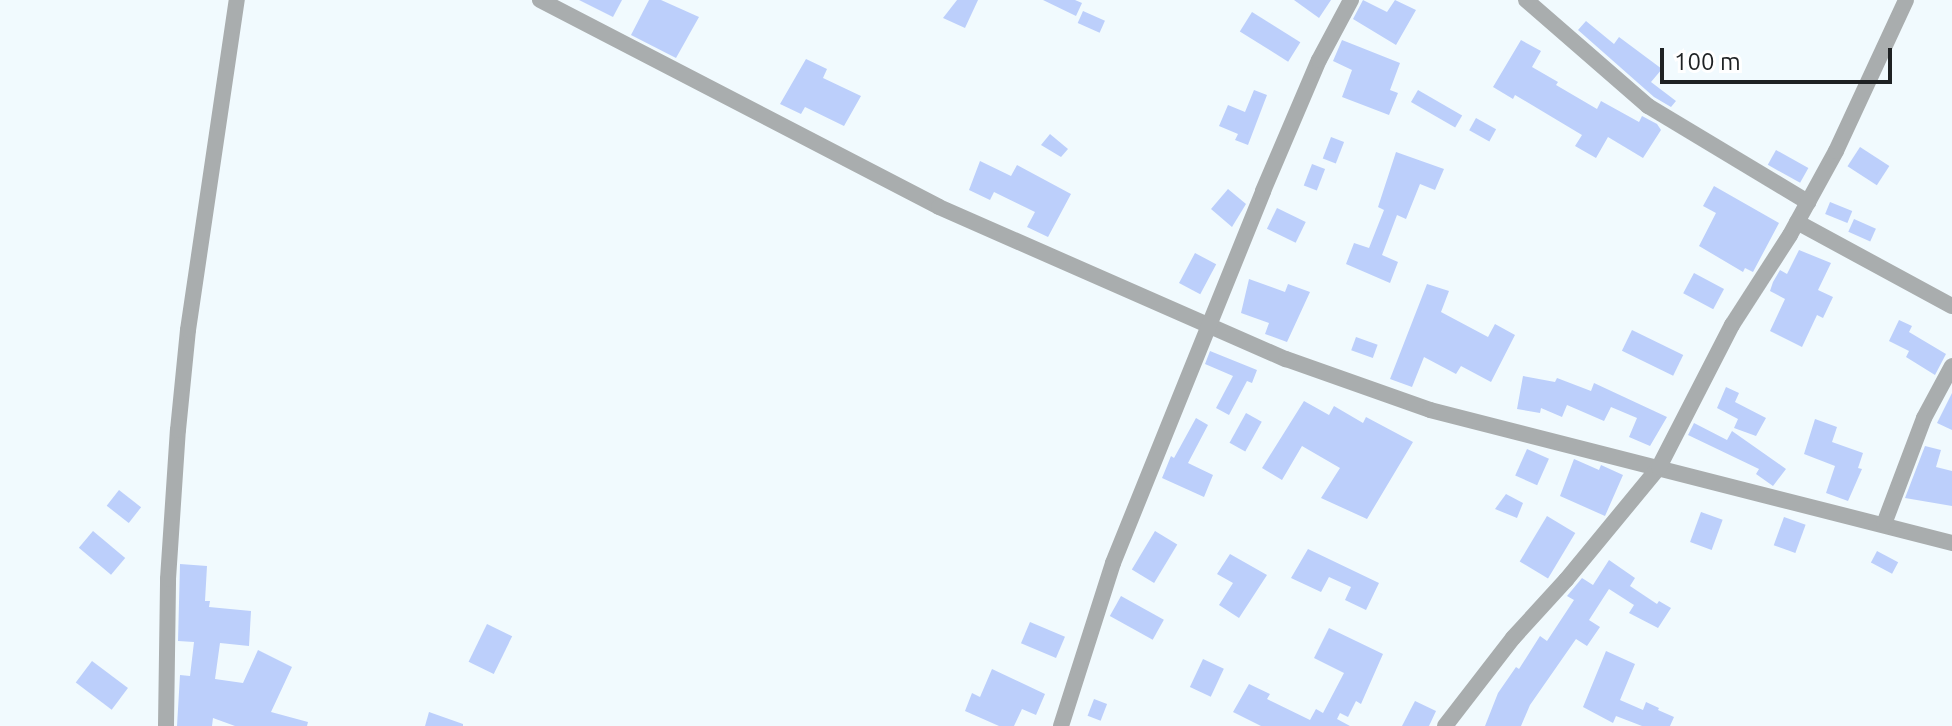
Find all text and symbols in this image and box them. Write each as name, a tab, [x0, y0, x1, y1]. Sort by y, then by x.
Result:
scale bar	[1664, 32, 1896, 82]
text: 100 m	[1674, 48, 1741, 75]

